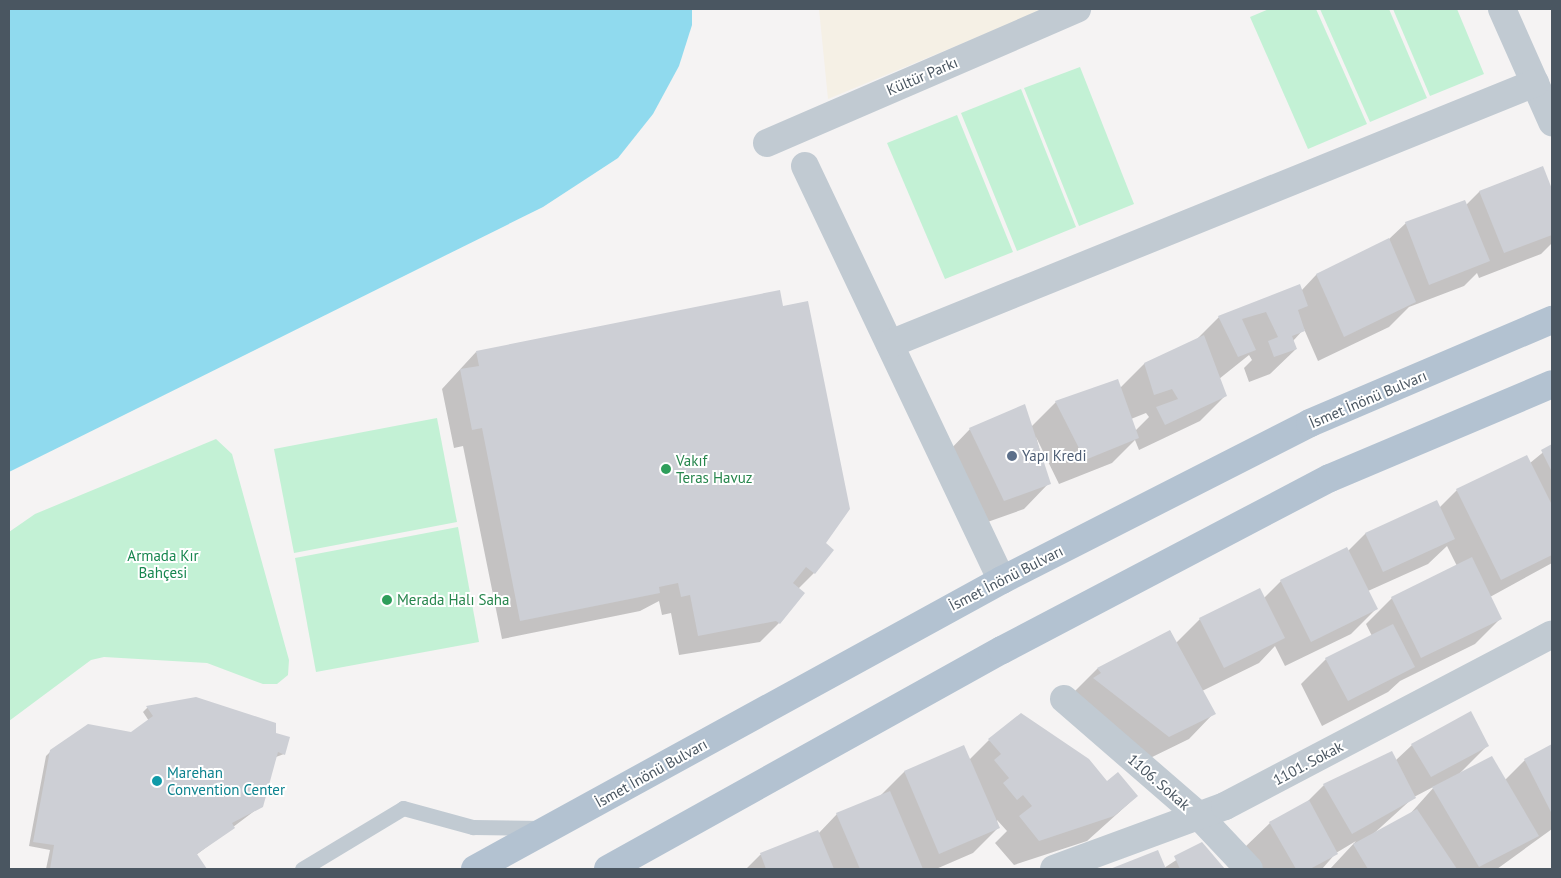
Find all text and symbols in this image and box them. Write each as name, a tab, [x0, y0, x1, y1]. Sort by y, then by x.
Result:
street label: Kültür Parkı	[884, 53, 960, 99]
street label: İsmet İnönü Bulvarı	[1307, 366, 1429, 432]
place label: Yapı Kredi	[1022, 447, 1086, 465]
marker: Yapı Kredi	[1006, 450, 1018, 462]
place label: Vakıf Teras Havuz	[676, 451, 752, 486]
marker: Vakıf Teras Havuz	[660, 463, 672, 475]
street label: İsmet İnönü Bulvarı	[946, 541, 1066, 615]
park label: Armada Kır Bahçesi	[127, 546, 199, 581]
place label: Merada Halı Saha	[397, 591, 510, 609]
marker: Merada Halı Saha	[381, 594, 393, 606]
street label: İsmet İnönü Bulvarı	[592, 735, 710, 811]
street label: 1101. Sokak	[1269, 737, 1347, 789]
street label: 1106. Sokak	[1124, 750, 1194, 814]
place label: Marehan Convention Center	[167, 763, 285, 798]
marker: Marehan Convention Center	[151, 775, 163, 787]

